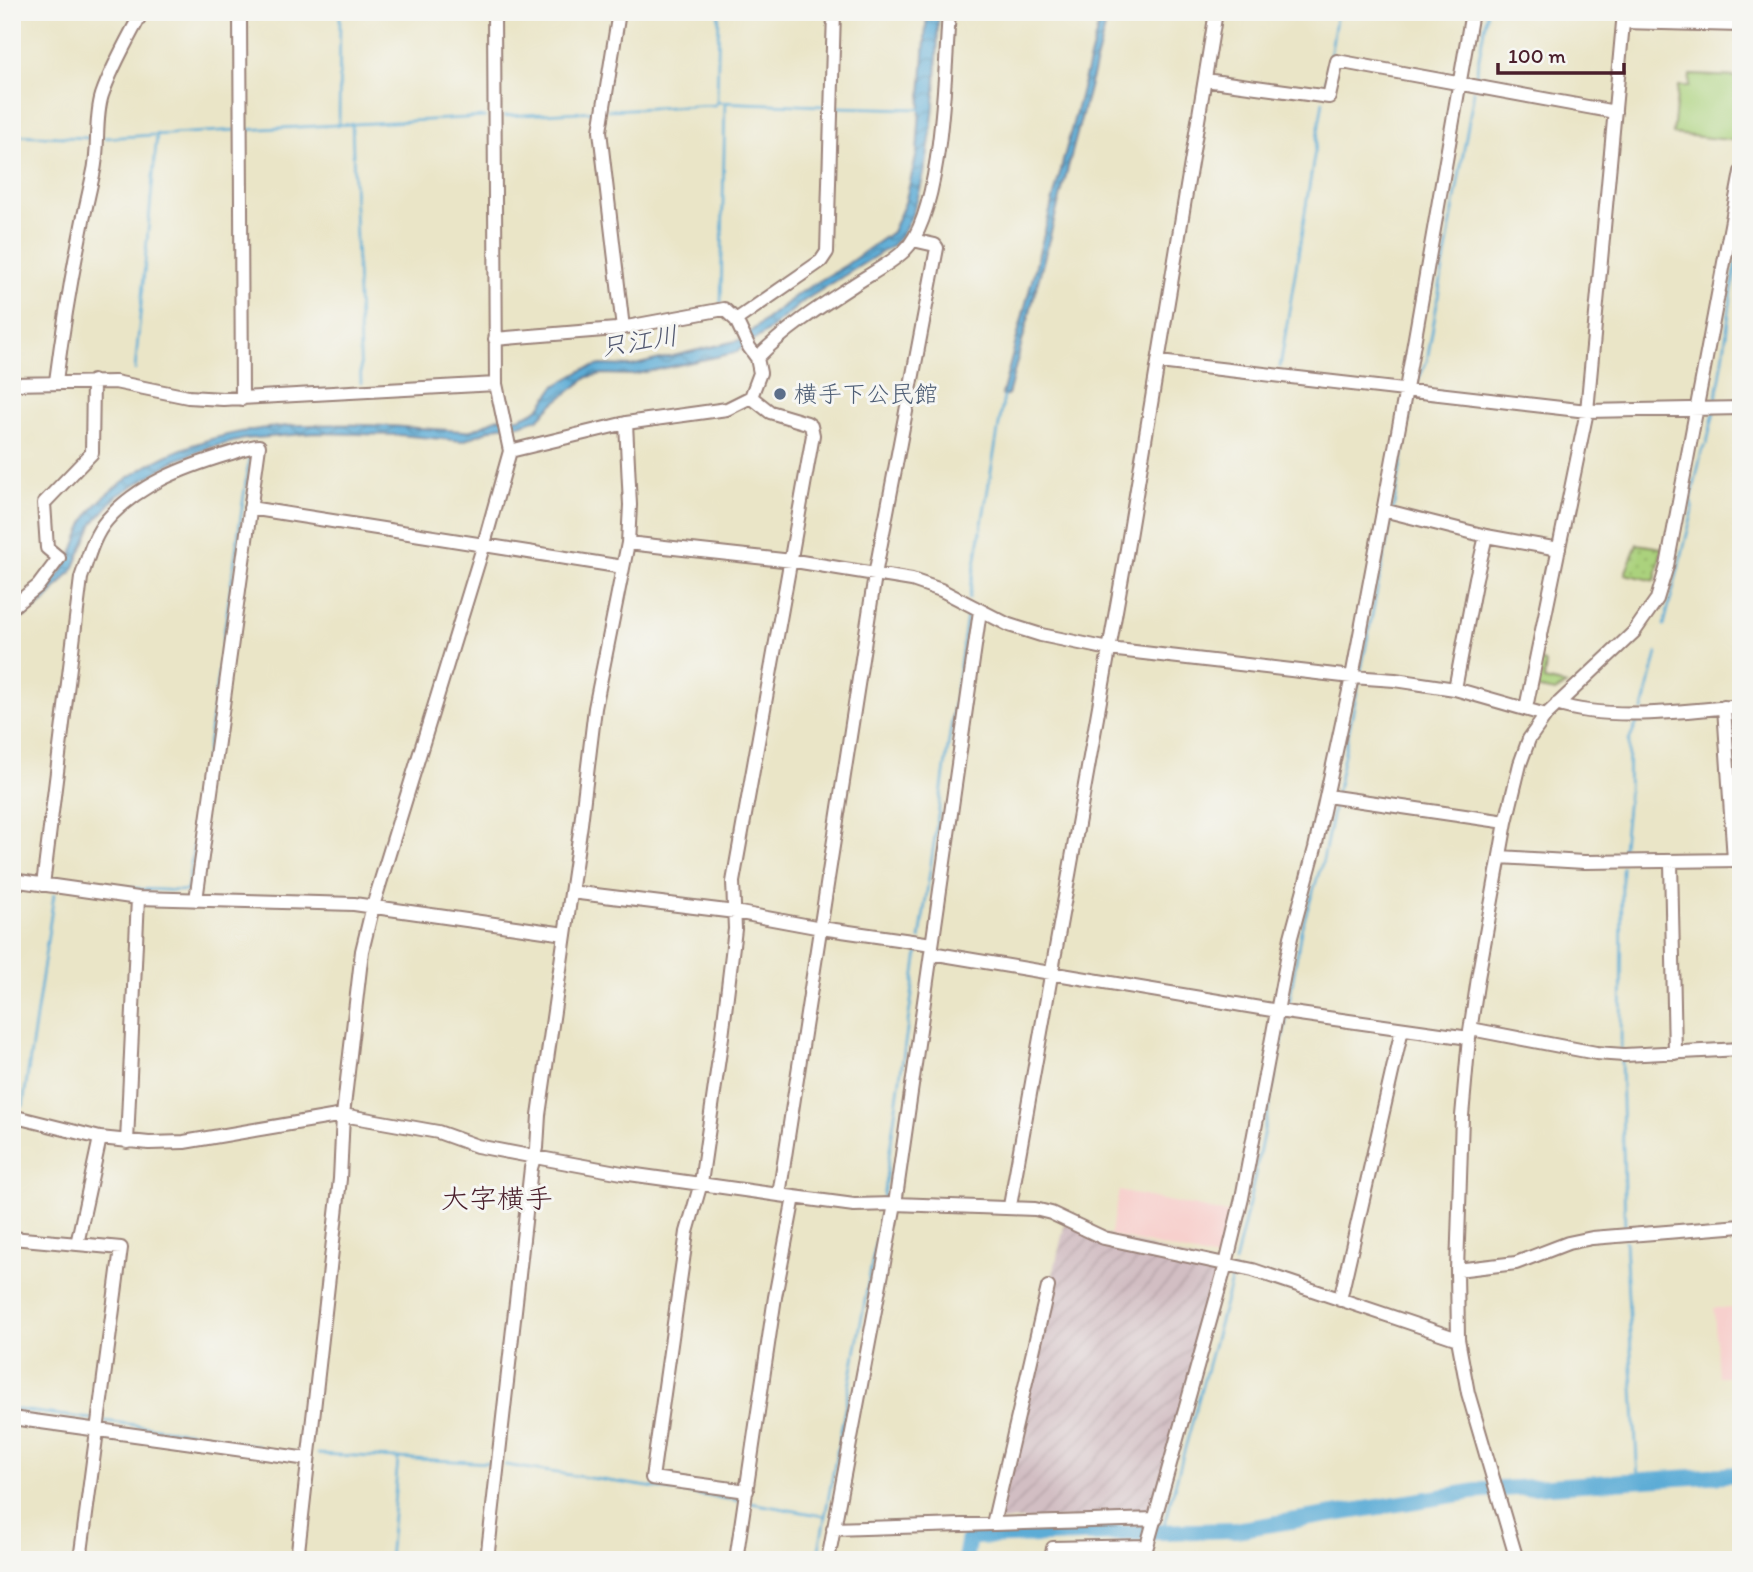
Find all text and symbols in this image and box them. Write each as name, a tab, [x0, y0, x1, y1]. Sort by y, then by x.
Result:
scale bar	[1498, 32, 1624, 76]
text: 100 m	[1508, 43, 1566, 68]
water label: 只江川	[598, 319, 680, 363]
place label: 横手下公民館	[794, 379, 938, 408]
marker: 横手下公民館	[772, 386, 788, 402]
district label: 大字横手	[441, 1181, 553, 1215]

